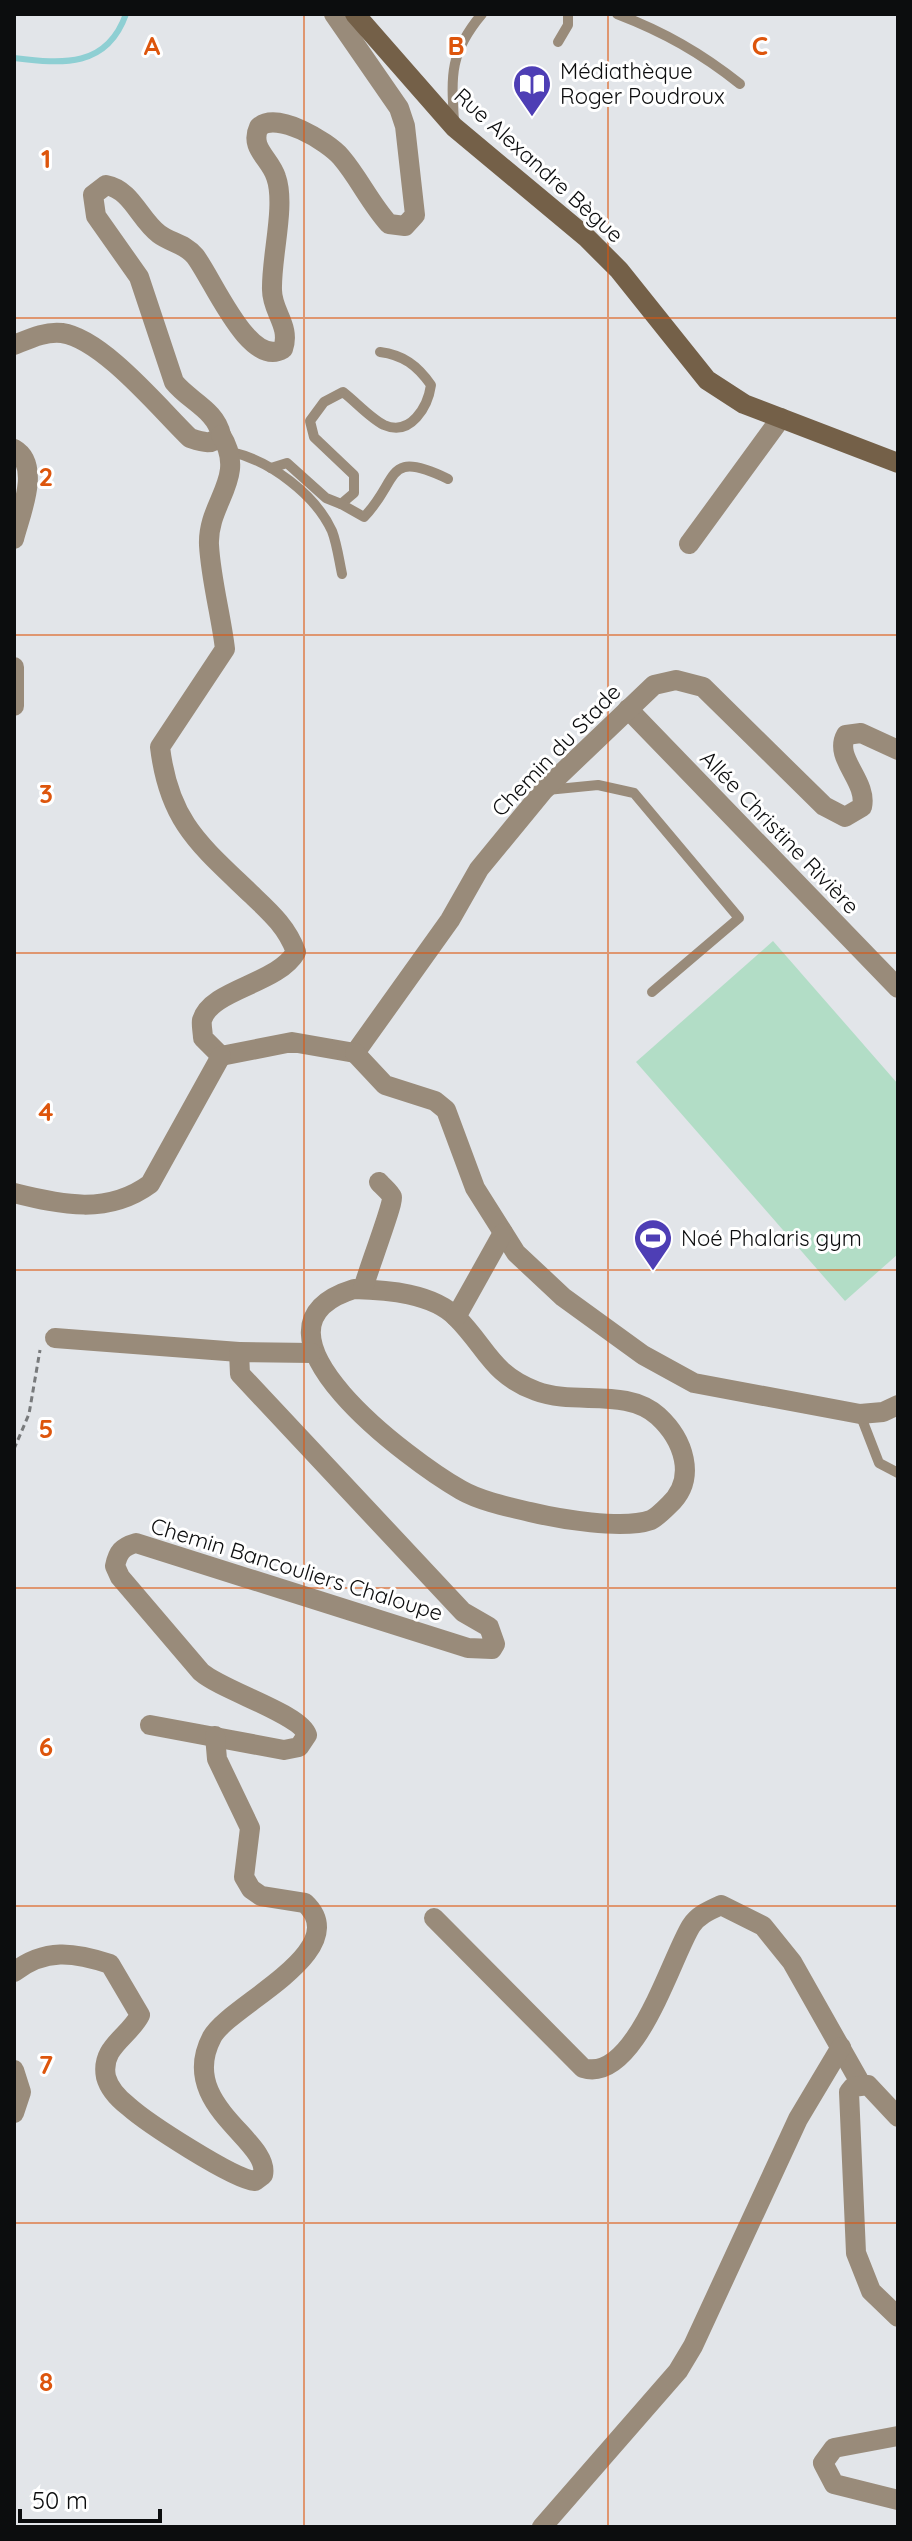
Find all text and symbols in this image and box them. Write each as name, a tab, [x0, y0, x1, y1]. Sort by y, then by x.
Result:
text: A	[144, 29, 161, 62]
text: B	[447, 29, 465, 62]
text: C	[752, 29, 768, 62]
place label: Médiathèque Roger Poudroux	[560, 57, 725, 110]
library icon: Médiathèque Roger Poudroux	[511, 63, 553, 118]
street label: Rue Alexandre Bègue	[448, 82, 630, 248]
text: 1	[41, 142, 51, 175]
text: 2	[39, 460, 53, 493]
street label: Chemin du Stade	[486, 678, 626, 822]
street label: Allée Christine Rivière	[694, 744, 866, 920]
text: 3	[39, 777, 53, 810]
text: 4	[38, 1095, 54, 1128]
sports icon: Noé Phalaris gym	[632, 1217, 674, 1272]
place label: Noé Phalaris gym	[681, 1224, 862, 1252]
text: 5	[39, 1412, 53, 1445]
street label: Chemin Bancouliers Chaloupe	[148, 1511, 446, 1627]
text: 6	[39, 1730, 53, 1763]
text: 7	[39, 2048, 53, 2081]
text: 8	[39, 2365, 53, 2398]
scale bar	[20, 2473, 160, 2523]
text: 50 m	[32, 2485, 88, 2515]

